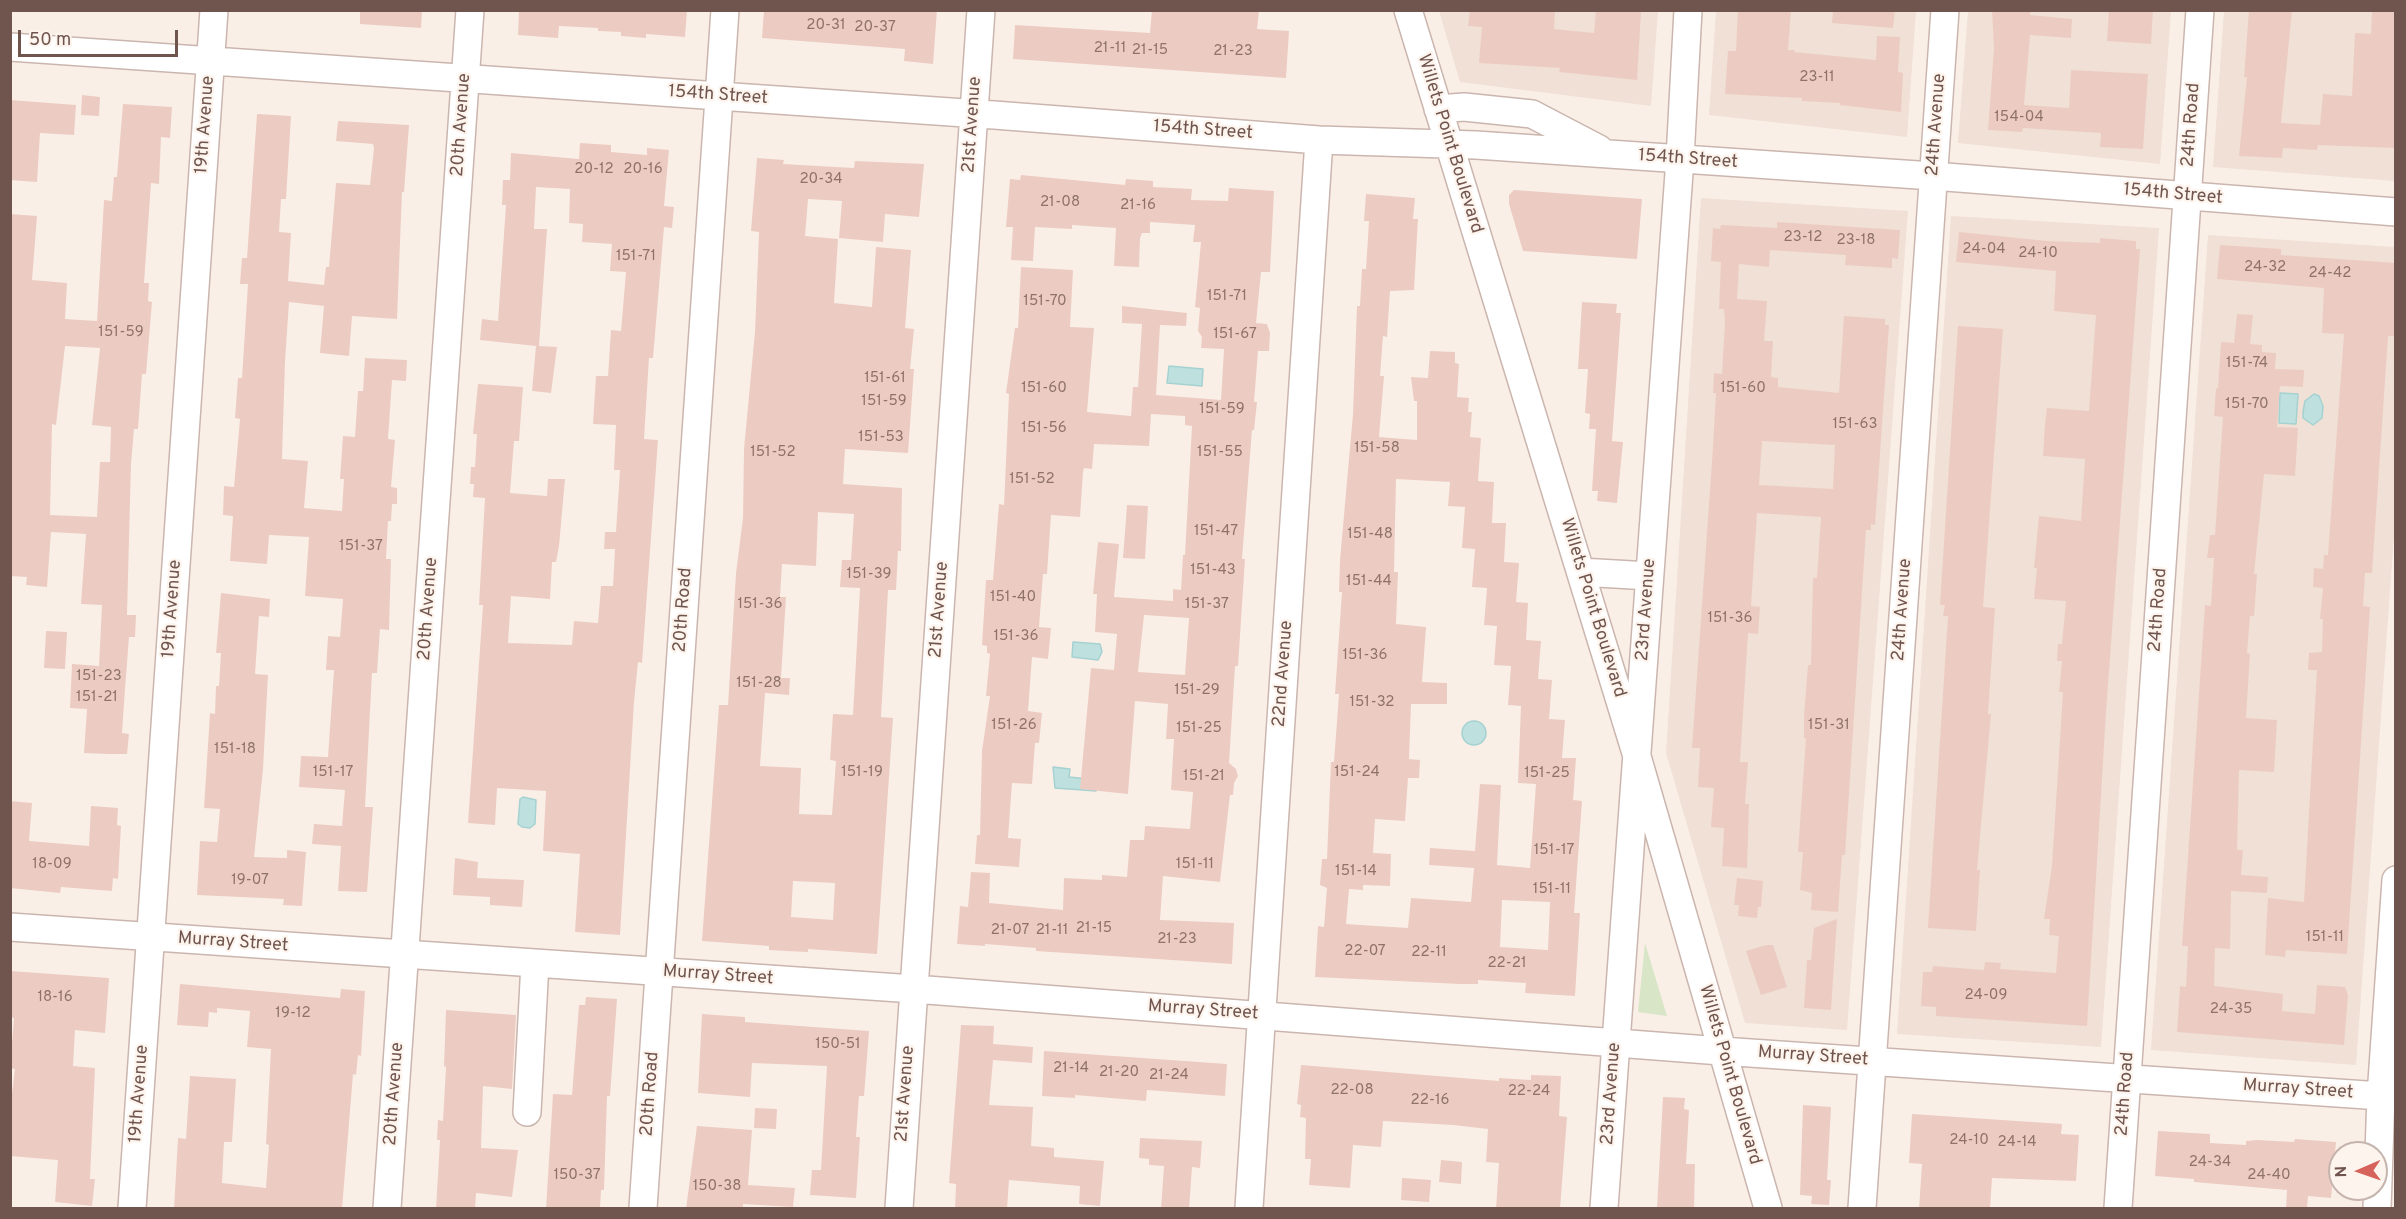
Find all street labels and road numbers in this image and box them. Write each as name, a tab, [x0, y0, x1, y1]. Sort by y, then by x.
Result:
street label: Willets Point Boulevard	[1411, 52, 1487, 236]
street label: 20th Avenue	[448, 73, 476, 177]
street label: 24th Avenue	[1923, 73, 1951, 177]
street label: 19th Avenue	[192, 75, 220, 175]
street label: 21st Avenue	[959, 76, 987, 174]
street label: 154th Street	[667, 82, 769, 110]
street label: 24th Road	[2178, 82, 2206, 168]
street label: 154th Street	[1152, 117, 1254, 145]
street label: 154th Street	[1637, 146, 1739, 174]
street label: 154th Street	[2122, 180, 2224, 210]
street label: Willets Point Boulevard	[1554, 516, 1630, 700]
street label: 20th Avenue	[415, 557, 443, 661]
street label: 23rd Avenue	[1633, 558, 1661, 662]
street label: 24th Avenue	[1889, 558, 1917, 662]
street label: 19th Avenue	[159, 559, 187, 659]
street label: 21st Avenue	[926, 561, 954, 659]
street label: 20th Road	[670, 567, 698, 653]
street label: 24th Road	[2145, 567, 2173, 653]
street label: 22nd Avenue	[1269, 620, 1299, 728]
street label: Murray Street	[177, 928, 289, 958]
street label: Murray Street	[662, 961, 774, 991]
street label: Willets Point Boulevard	[1693, 982, 1765, 1168]
street label: Murray Street	[1147, 996, 1259, 1026]
street label: 20th Avenue	[381, 1042, 409, 1146]
street label: 23rd Avenue	[1598, 1042, 1626, 1146]
street label: Murray Street	[1757, 1042, 1869, 1072]
street label: 19th Avenue	[126, 1044, 154, 1144]
street label: 21st Avenue	[892, 1045, 920, 1143]
street label: 20th Road	[637, 1051, 665, 1137]
street label: 24th Road	[2112, 1051, 2140, 1137]
street label: Murray Street	[2242, 1075, 2354, 1105]

